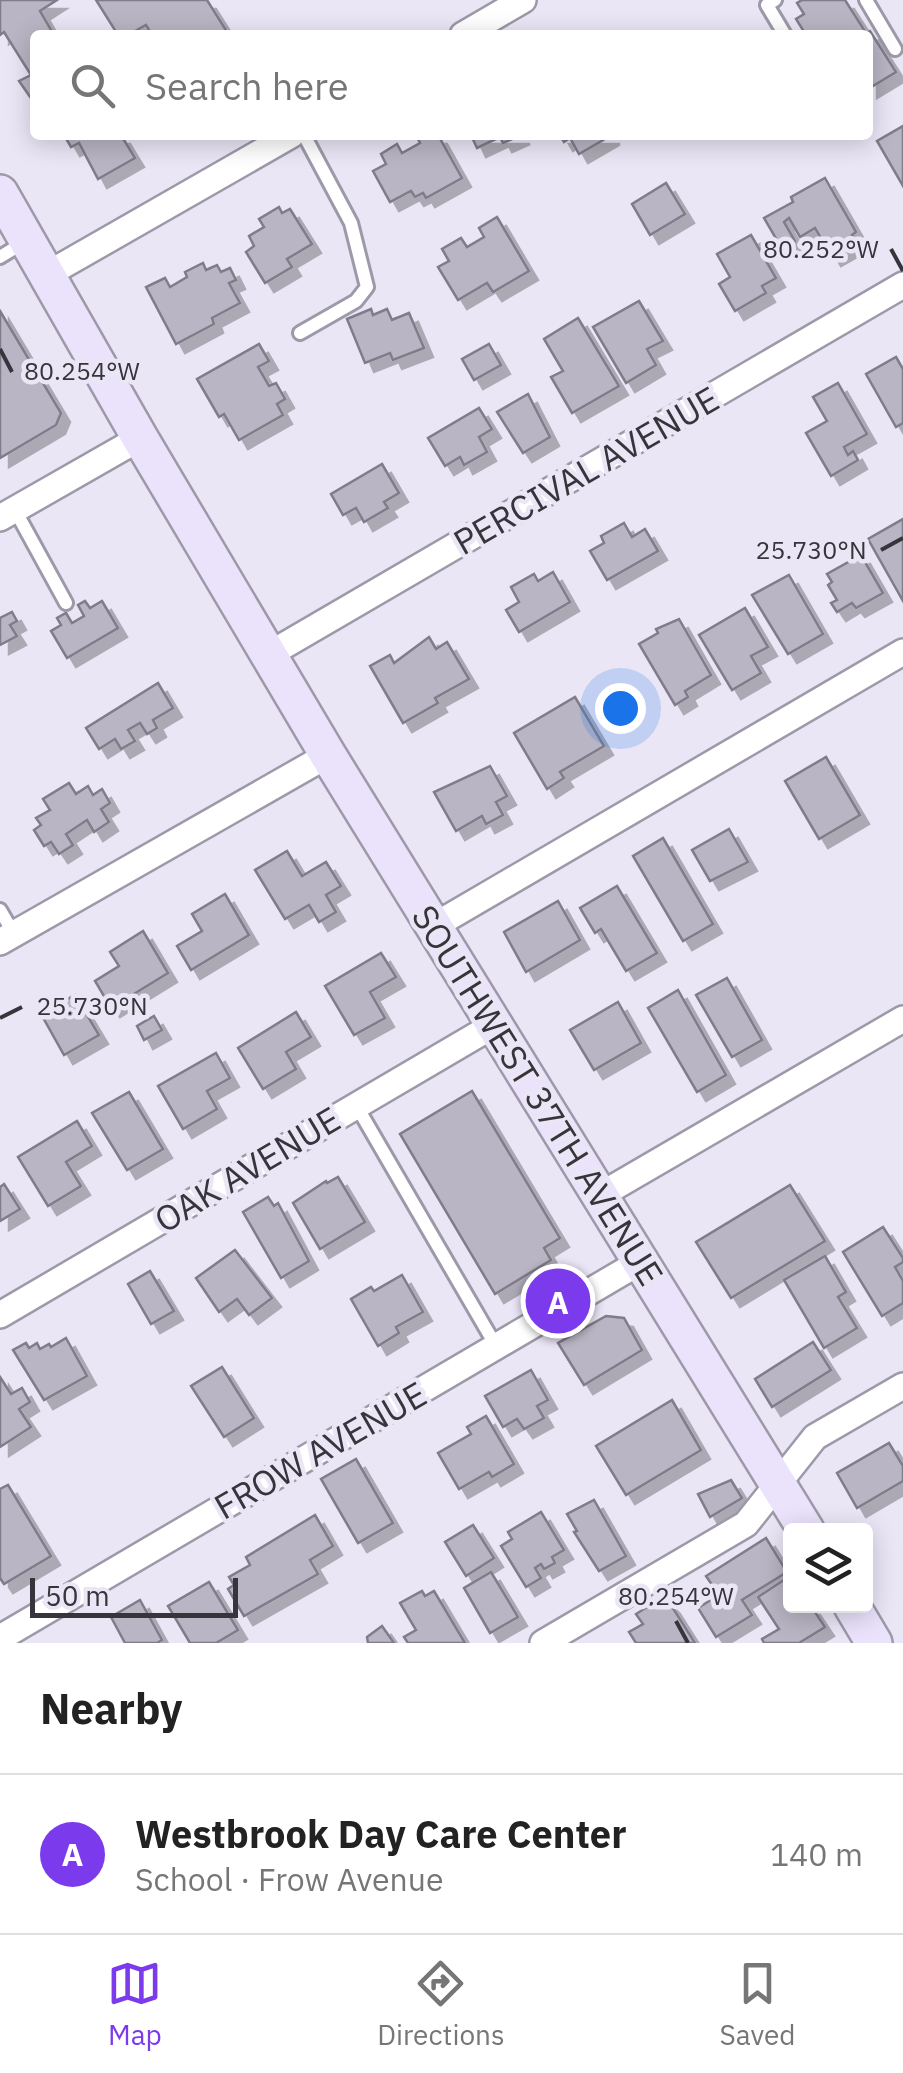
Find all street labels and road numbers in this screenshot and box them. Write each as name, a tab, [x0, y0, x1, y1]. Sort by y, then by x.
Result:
street label: PERCIVAL AVENUE	[445, 375, 727, 565]
street label: SOUTHWEST 37TH AVENUE	[402, 896, 674, 1294]
street label: OAK AVENUE	[146, 1096, 348, 1242]
street label: FROW AVENUE	[206, 1371, 434, 1529]

